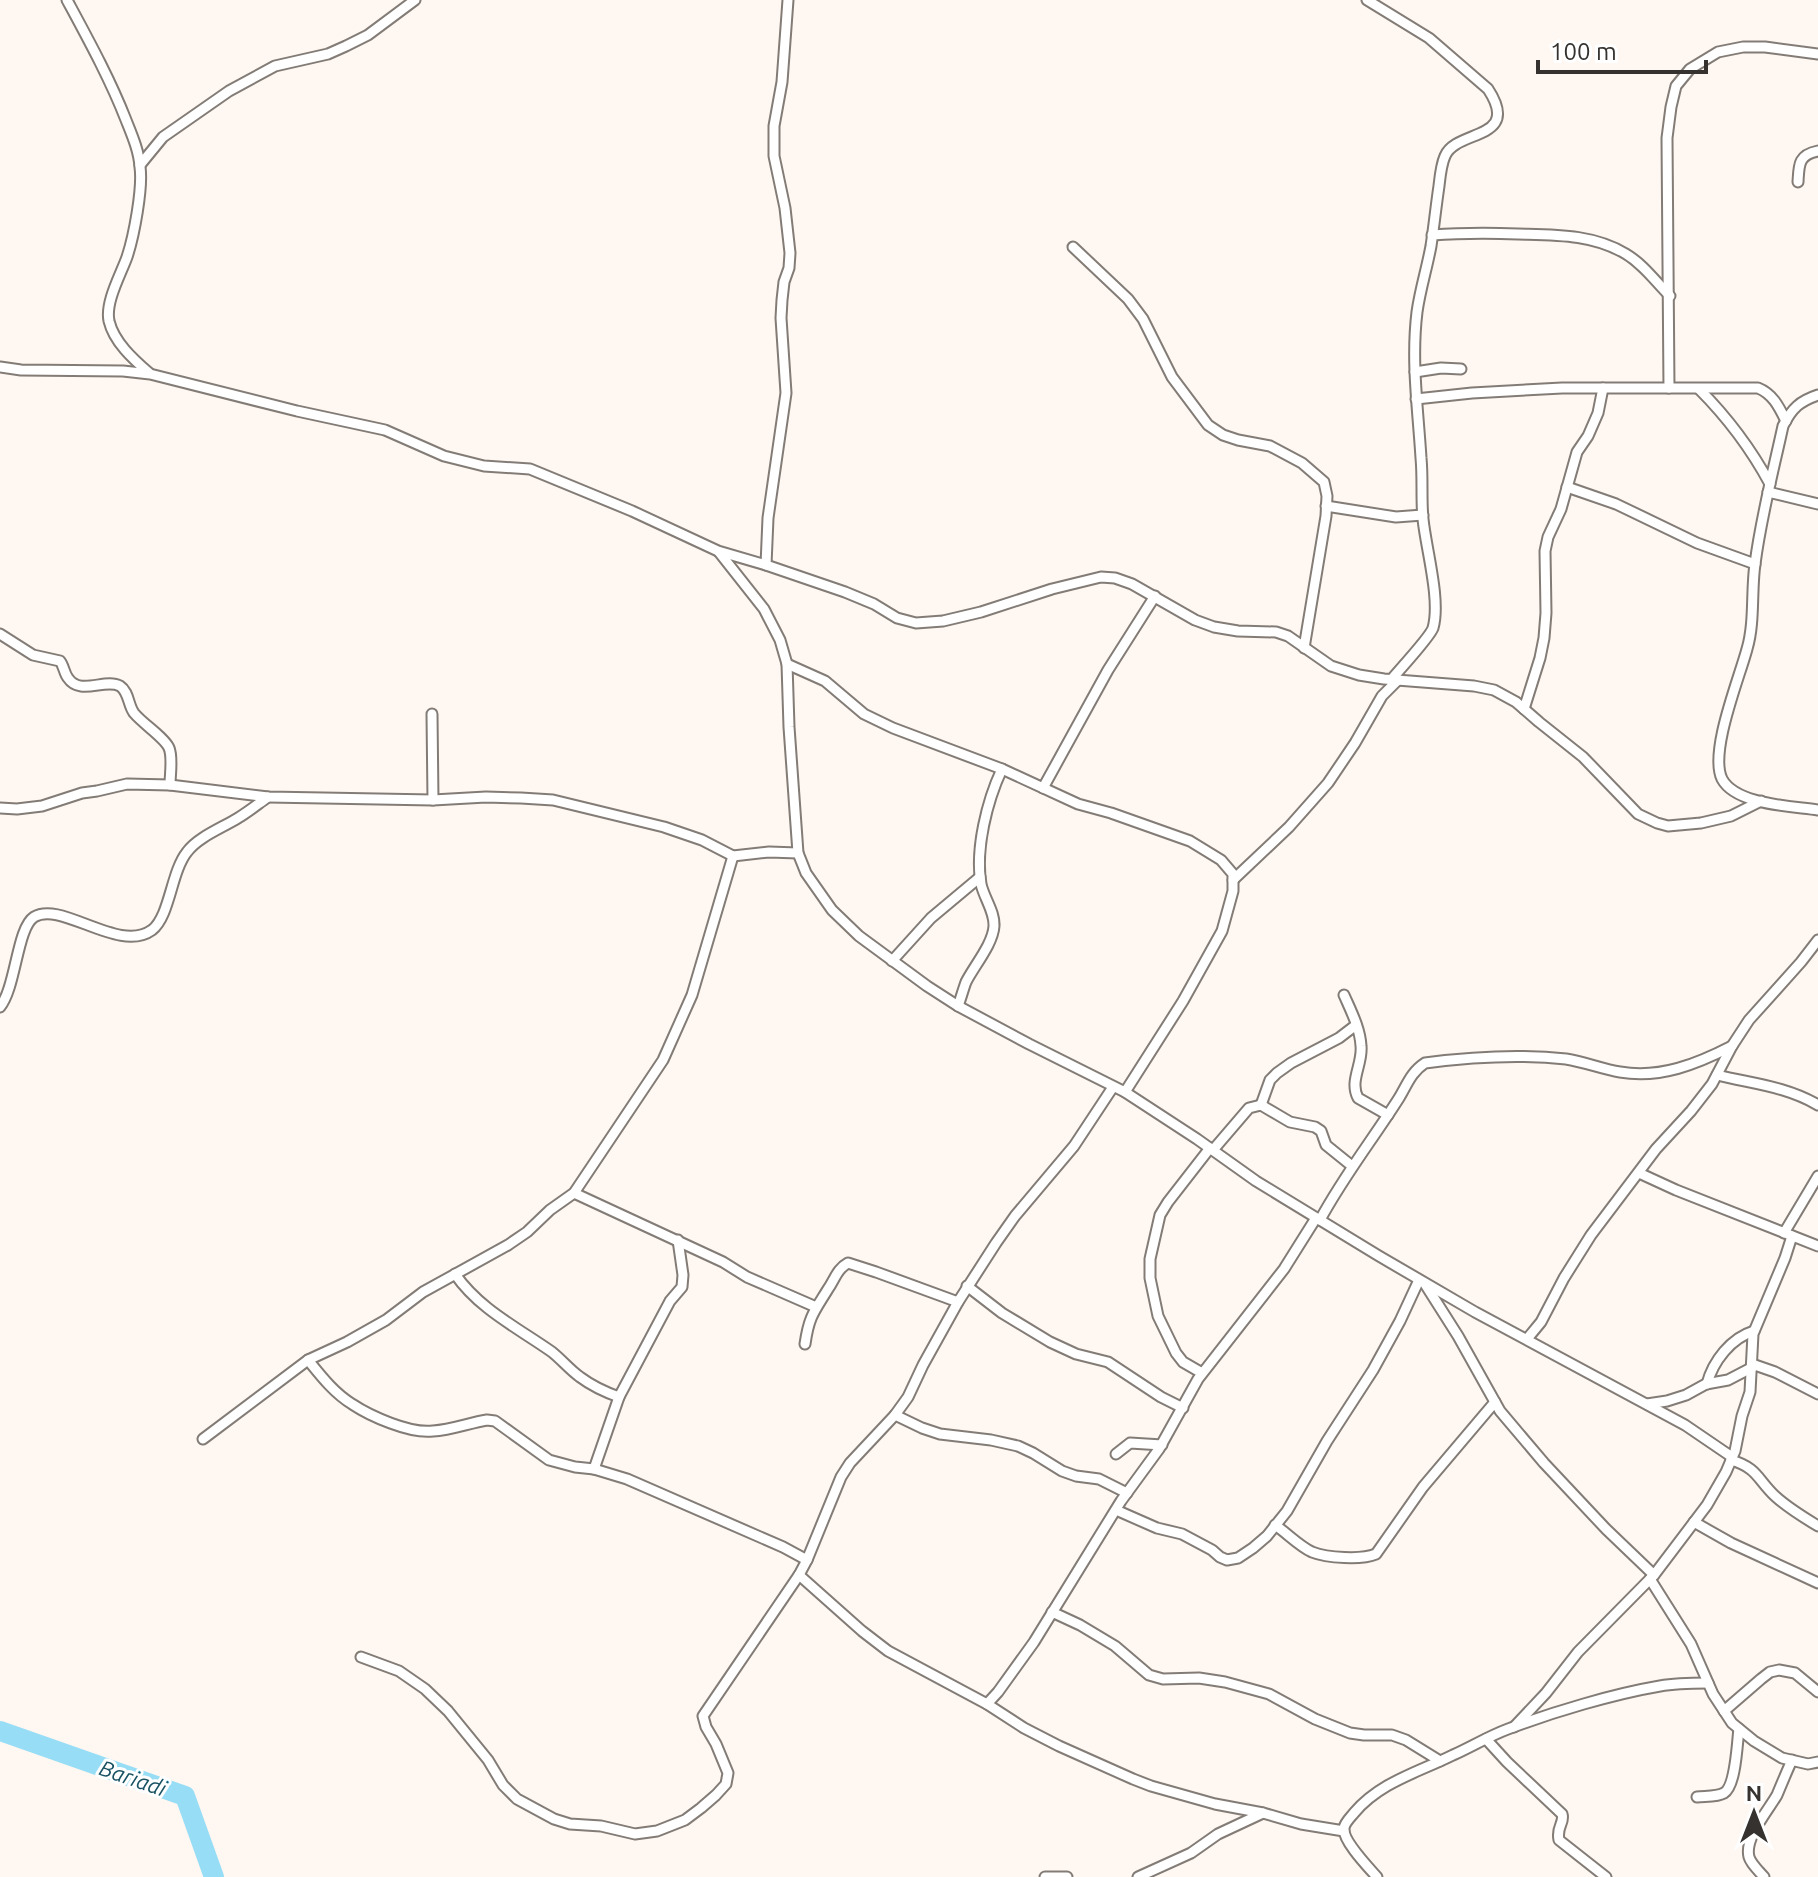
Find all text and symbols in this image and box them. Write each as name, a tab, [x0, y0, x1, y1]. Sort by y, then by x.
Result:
scale bar	[1538, 24, 1706, 74]
text: 100 m	[1550, 38, 1617, 65]
water label: Bariadi	[96, 1754, 171, 1801]
north arrow	[1714, 1773, 1794, 1853]
text: N	[1746, 1780, 1762, 1805]

